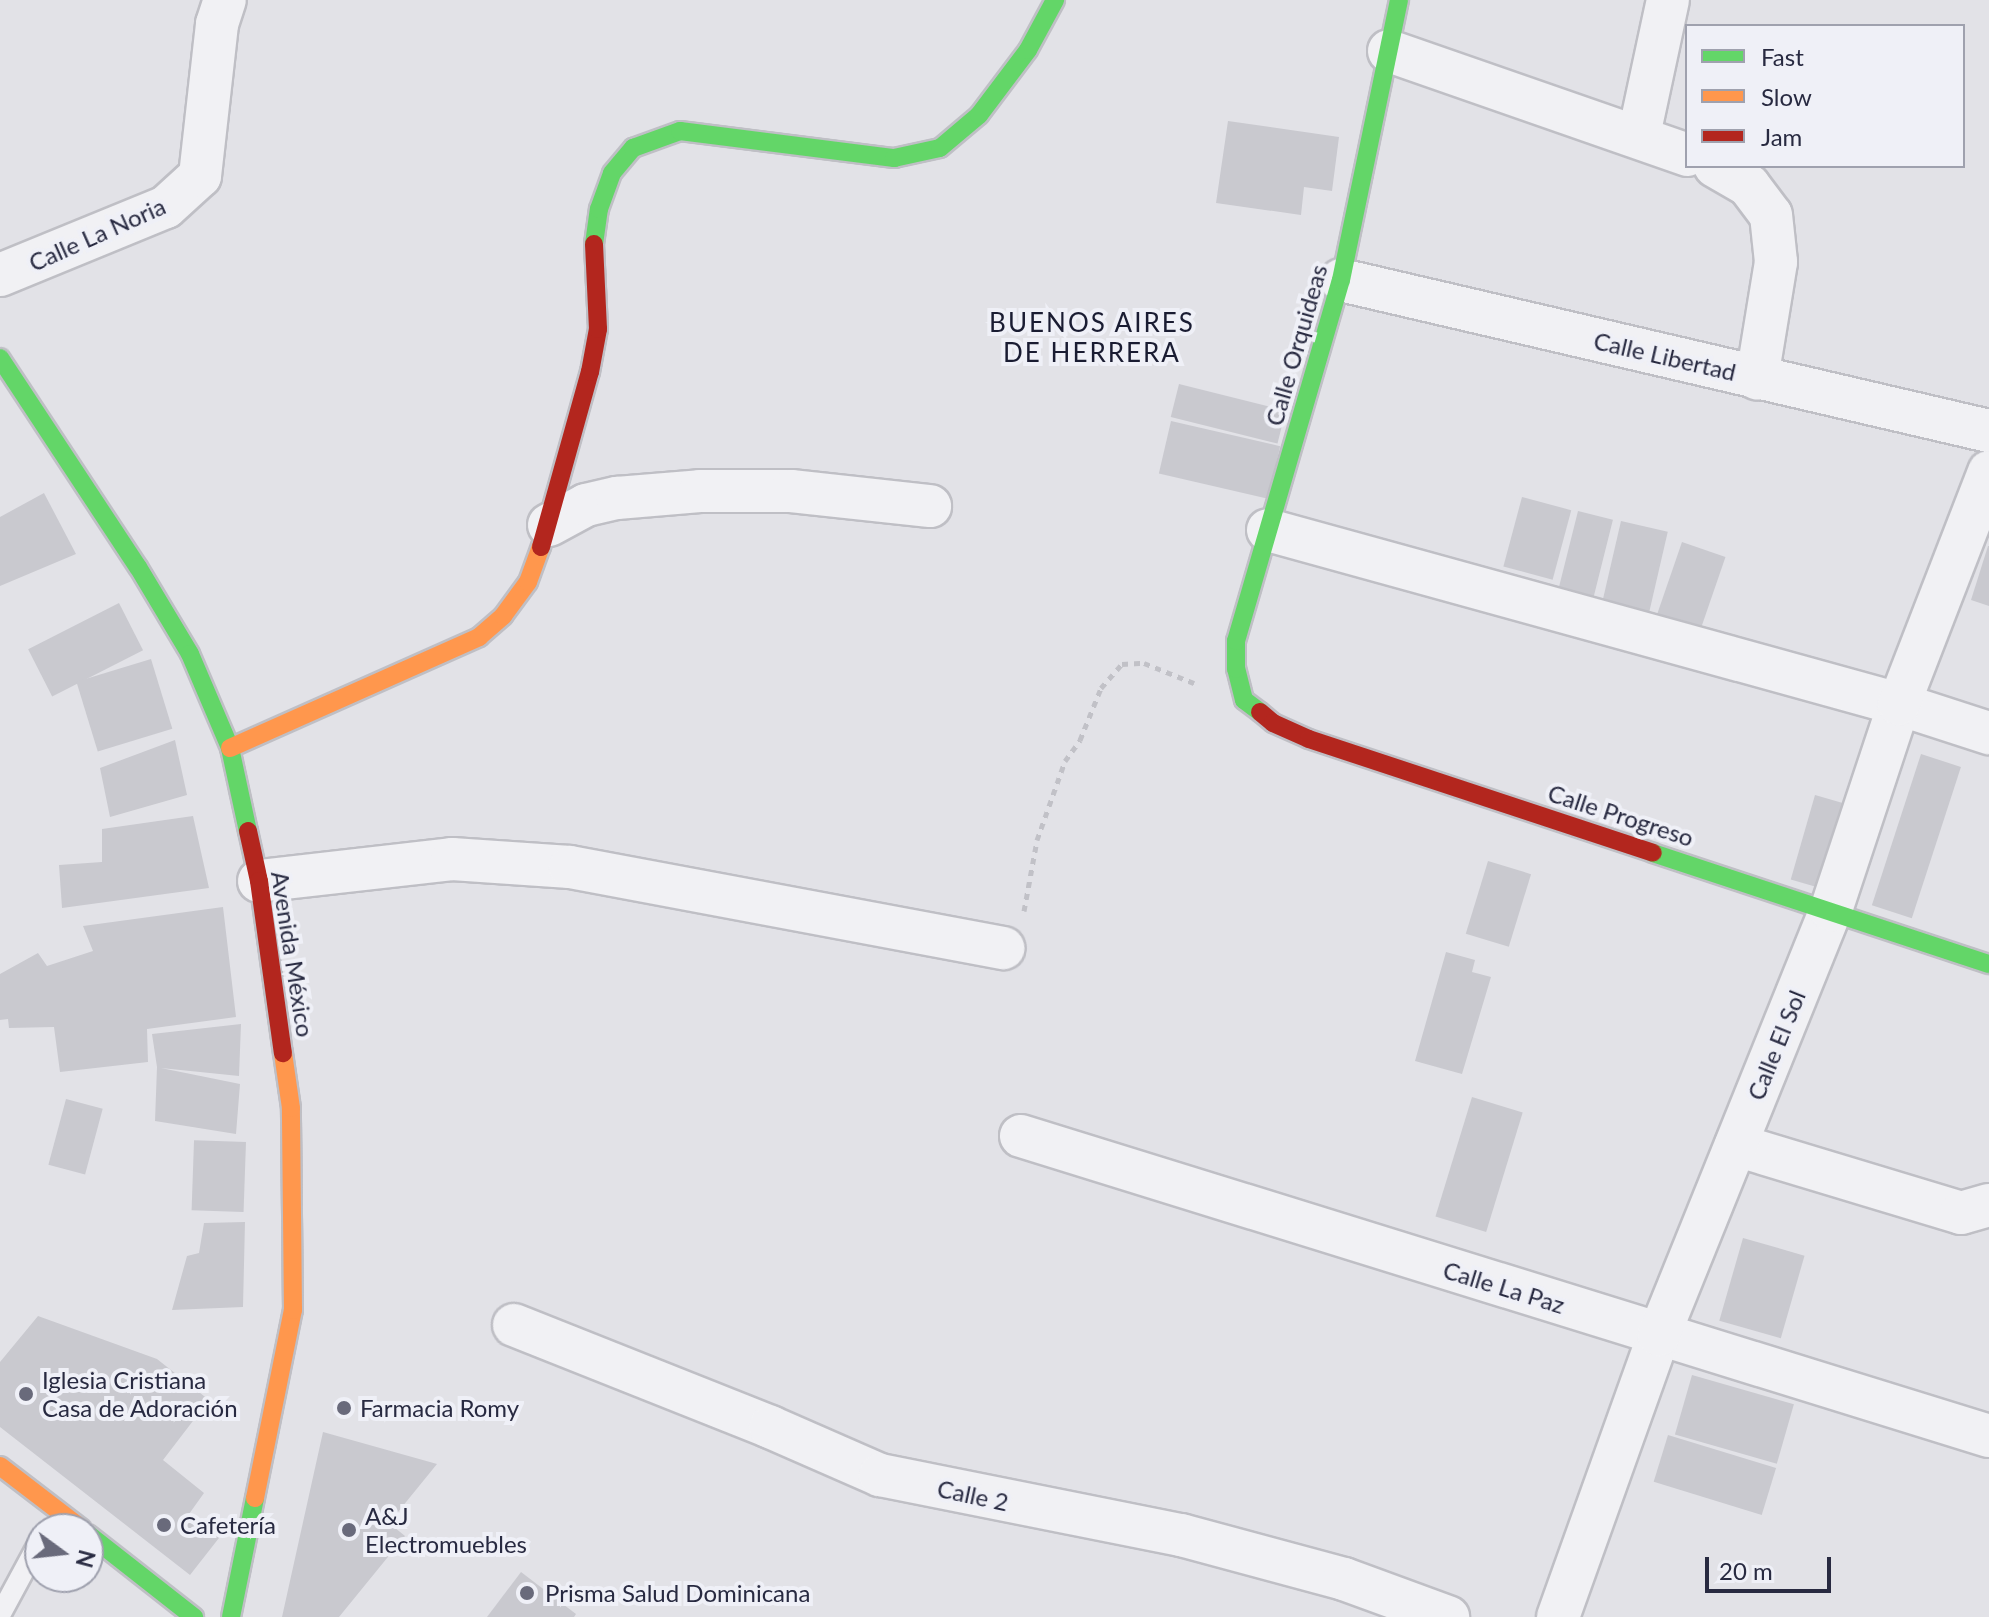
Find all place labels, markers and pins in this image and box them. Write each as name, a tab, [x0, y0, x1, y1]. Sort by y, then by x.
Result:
place label: Iglesia Cristiana Casa de Adoración	[42, 1366, 238, 1422]
marker: Iglesia Cristiana Casa de Adoración	[17, 1385, 35, 1403]
place label: Farmacia Romy	[360, 1394, 519, 1422]
marker: Farmacia Romy	[335, 1399, 353, 1417]
place label: A&J Electromuebles	[365, 1502, 527, 1558]
place label: Cafetería	[180, 1511, 276, 1539]
marker: Cafetería	[155, 1516, 173, 1534]
marker: A&J Electromuebles	[340, 1521, 358, 1539]
place label: Prisma Salud Dominicana	[545, 1579, 810, 1607]
marker: Prisma Salud Dominicana	[516, 1582, 538, 1604]

